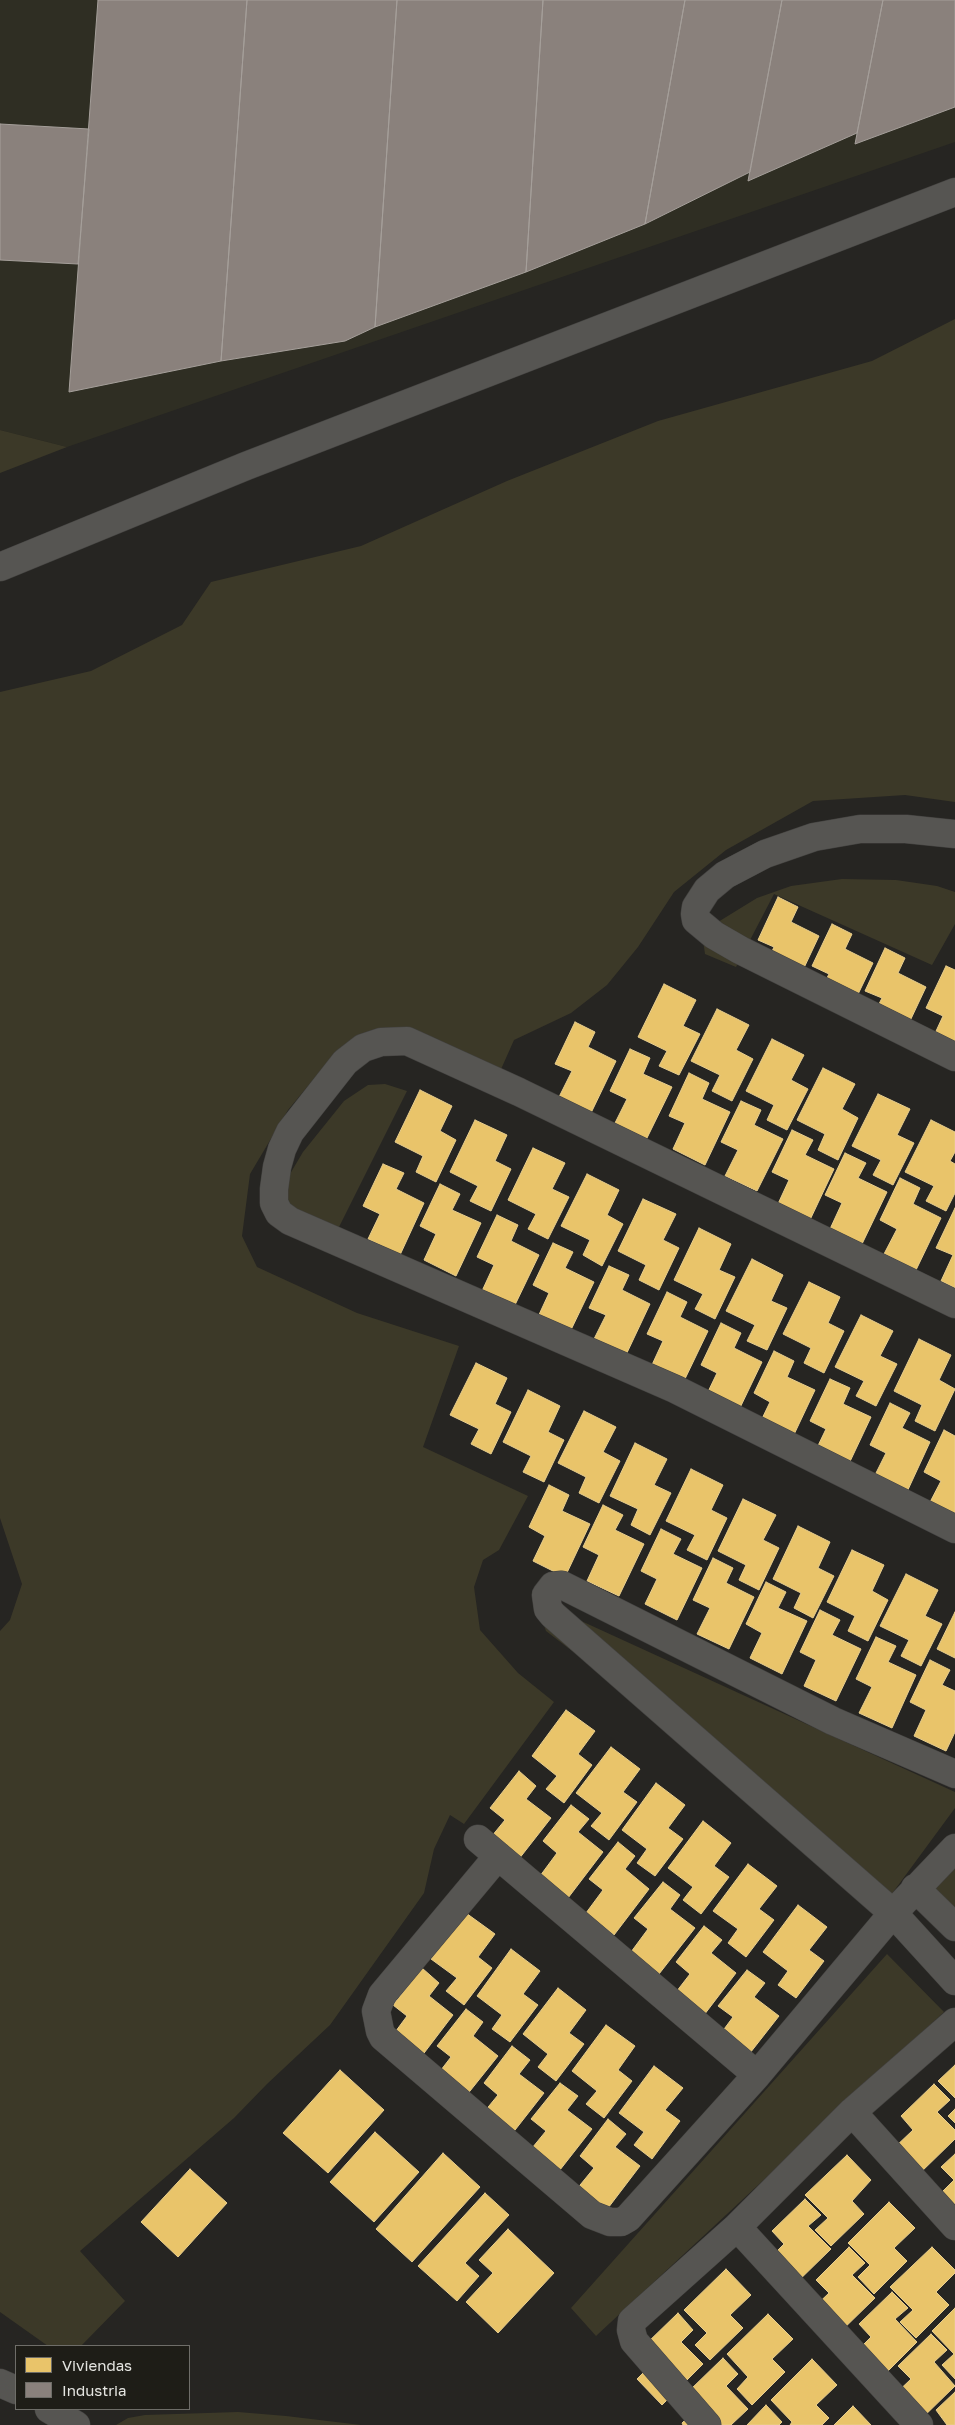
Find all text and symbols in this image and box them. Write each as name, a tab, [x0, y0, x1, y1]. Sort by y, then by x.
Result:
legend	[15, 2345, 190, 2410]
text: Viviendas	[62, 2356, 132, 2374]
text: Industria	[62, 2381, 127, 2399]

